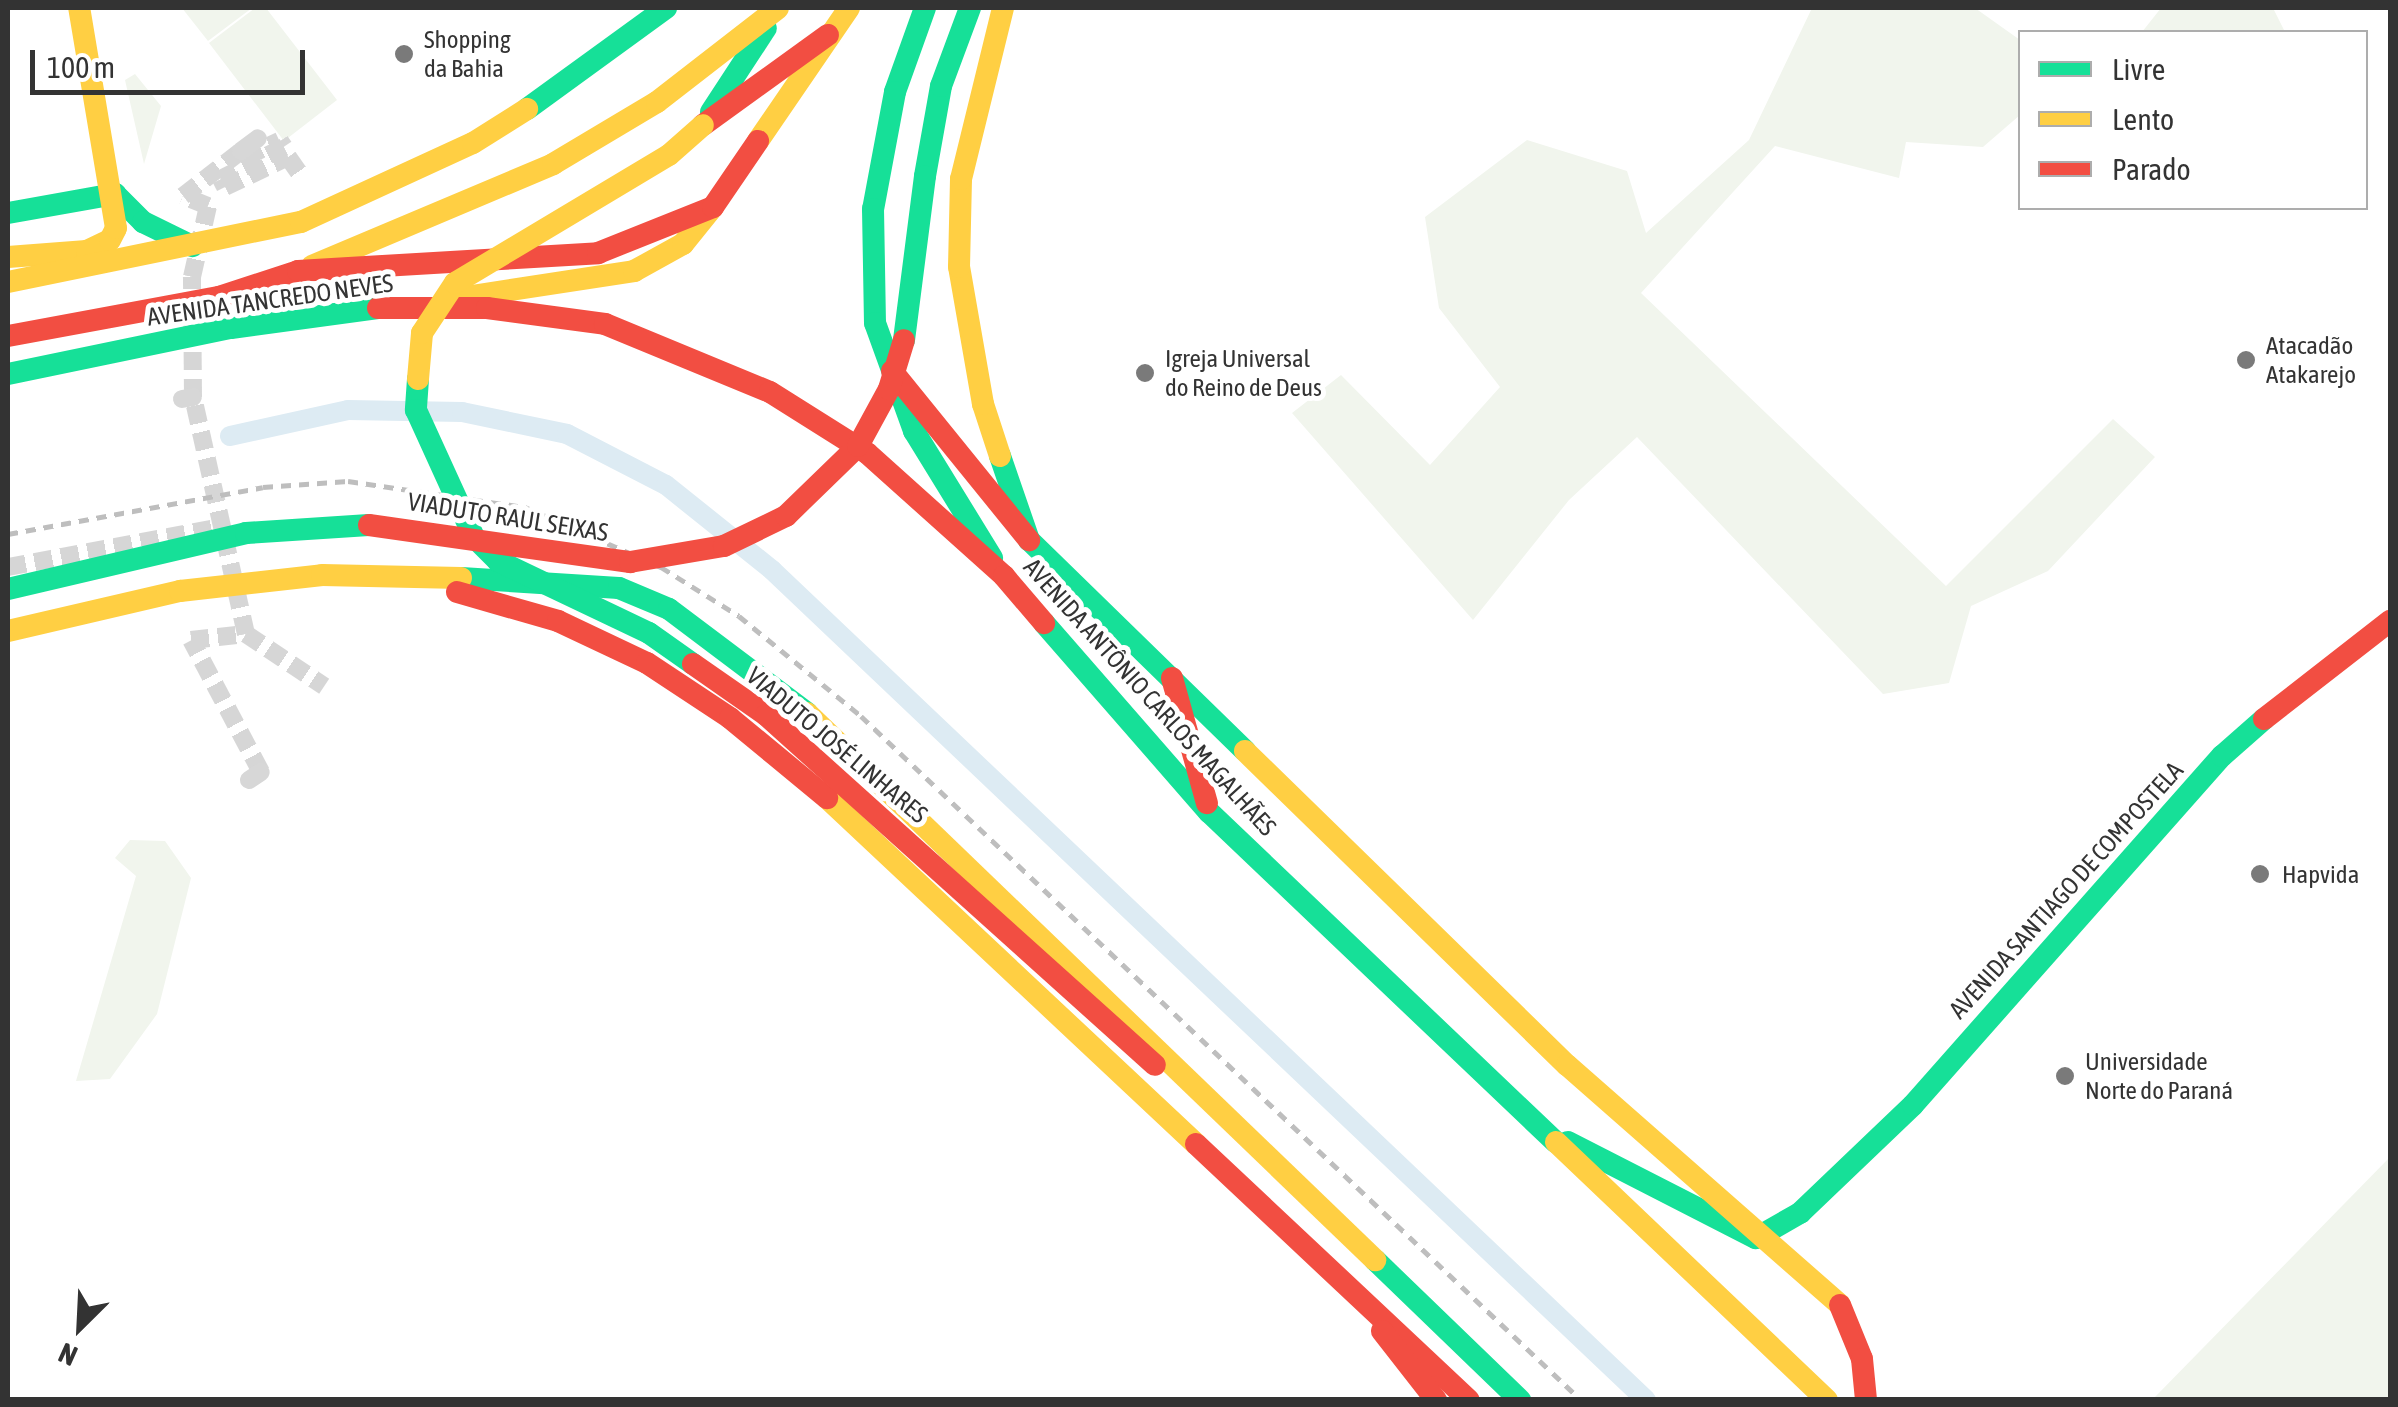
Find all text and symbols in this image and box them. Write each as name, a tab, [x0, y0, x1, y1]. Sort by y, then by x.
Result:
place label: Shopping da Bahia	[424, 25, 511, 84]
scale bar	[35, 30, 310, 92]
legend	[2018, 30, 2368, 210]
marker: Shopping da Bahia	[393, 43, 415, 65]
text: 100 m	[47, 50, 115, 84]
text: Livre	[2112, 52, 2165, 86]
text: Lento	[2112, 102, 2174, 136]
text: Parado	[2112, 152, 2191, 186]
street label: AVENIDA TANCREDO NEVES	[145, 268, 395, 332]
place label: Atacadão Atakarejo	[2266, 331, 2356, 390]
place label: Igreja Universal do Reino de Deus	[1165, 344, 1322, 403]
marker: Atacadão Atakarejo	[2235, 349, 2257, 371]
marker: Igreja Universal do Reino de Deus	[1134, 362, 1156, 384]
street label: VIADUTO RAUL SEIXAS	[406, 486, 610, 548]
street label: AVENIDA ANTÔNIO CARLOS MAGALHÃES	[1018, 552, 1282, 842]
street label: VIADUTO JOSÉ LINHARES	[741, 661, 933, 829]
street label: AVENIDA SANTIAGO DE COMPOSTELA	[1943, 756, 2189, 1024]
place label: Hapvida	[2282, 859, 2359, 889]
marker: Hapvida	[2247, 861, 2273, 887]
place label: Universidade Norte do Paraná	[2085, 1047, 2233, 1106]
marker: Universidade Norte do Paraná	[2054, 1065, 2076, 1087]
north arrow	[30, 1277, 130, 1377]
text: N	[54, 1336, 82, 1372]

